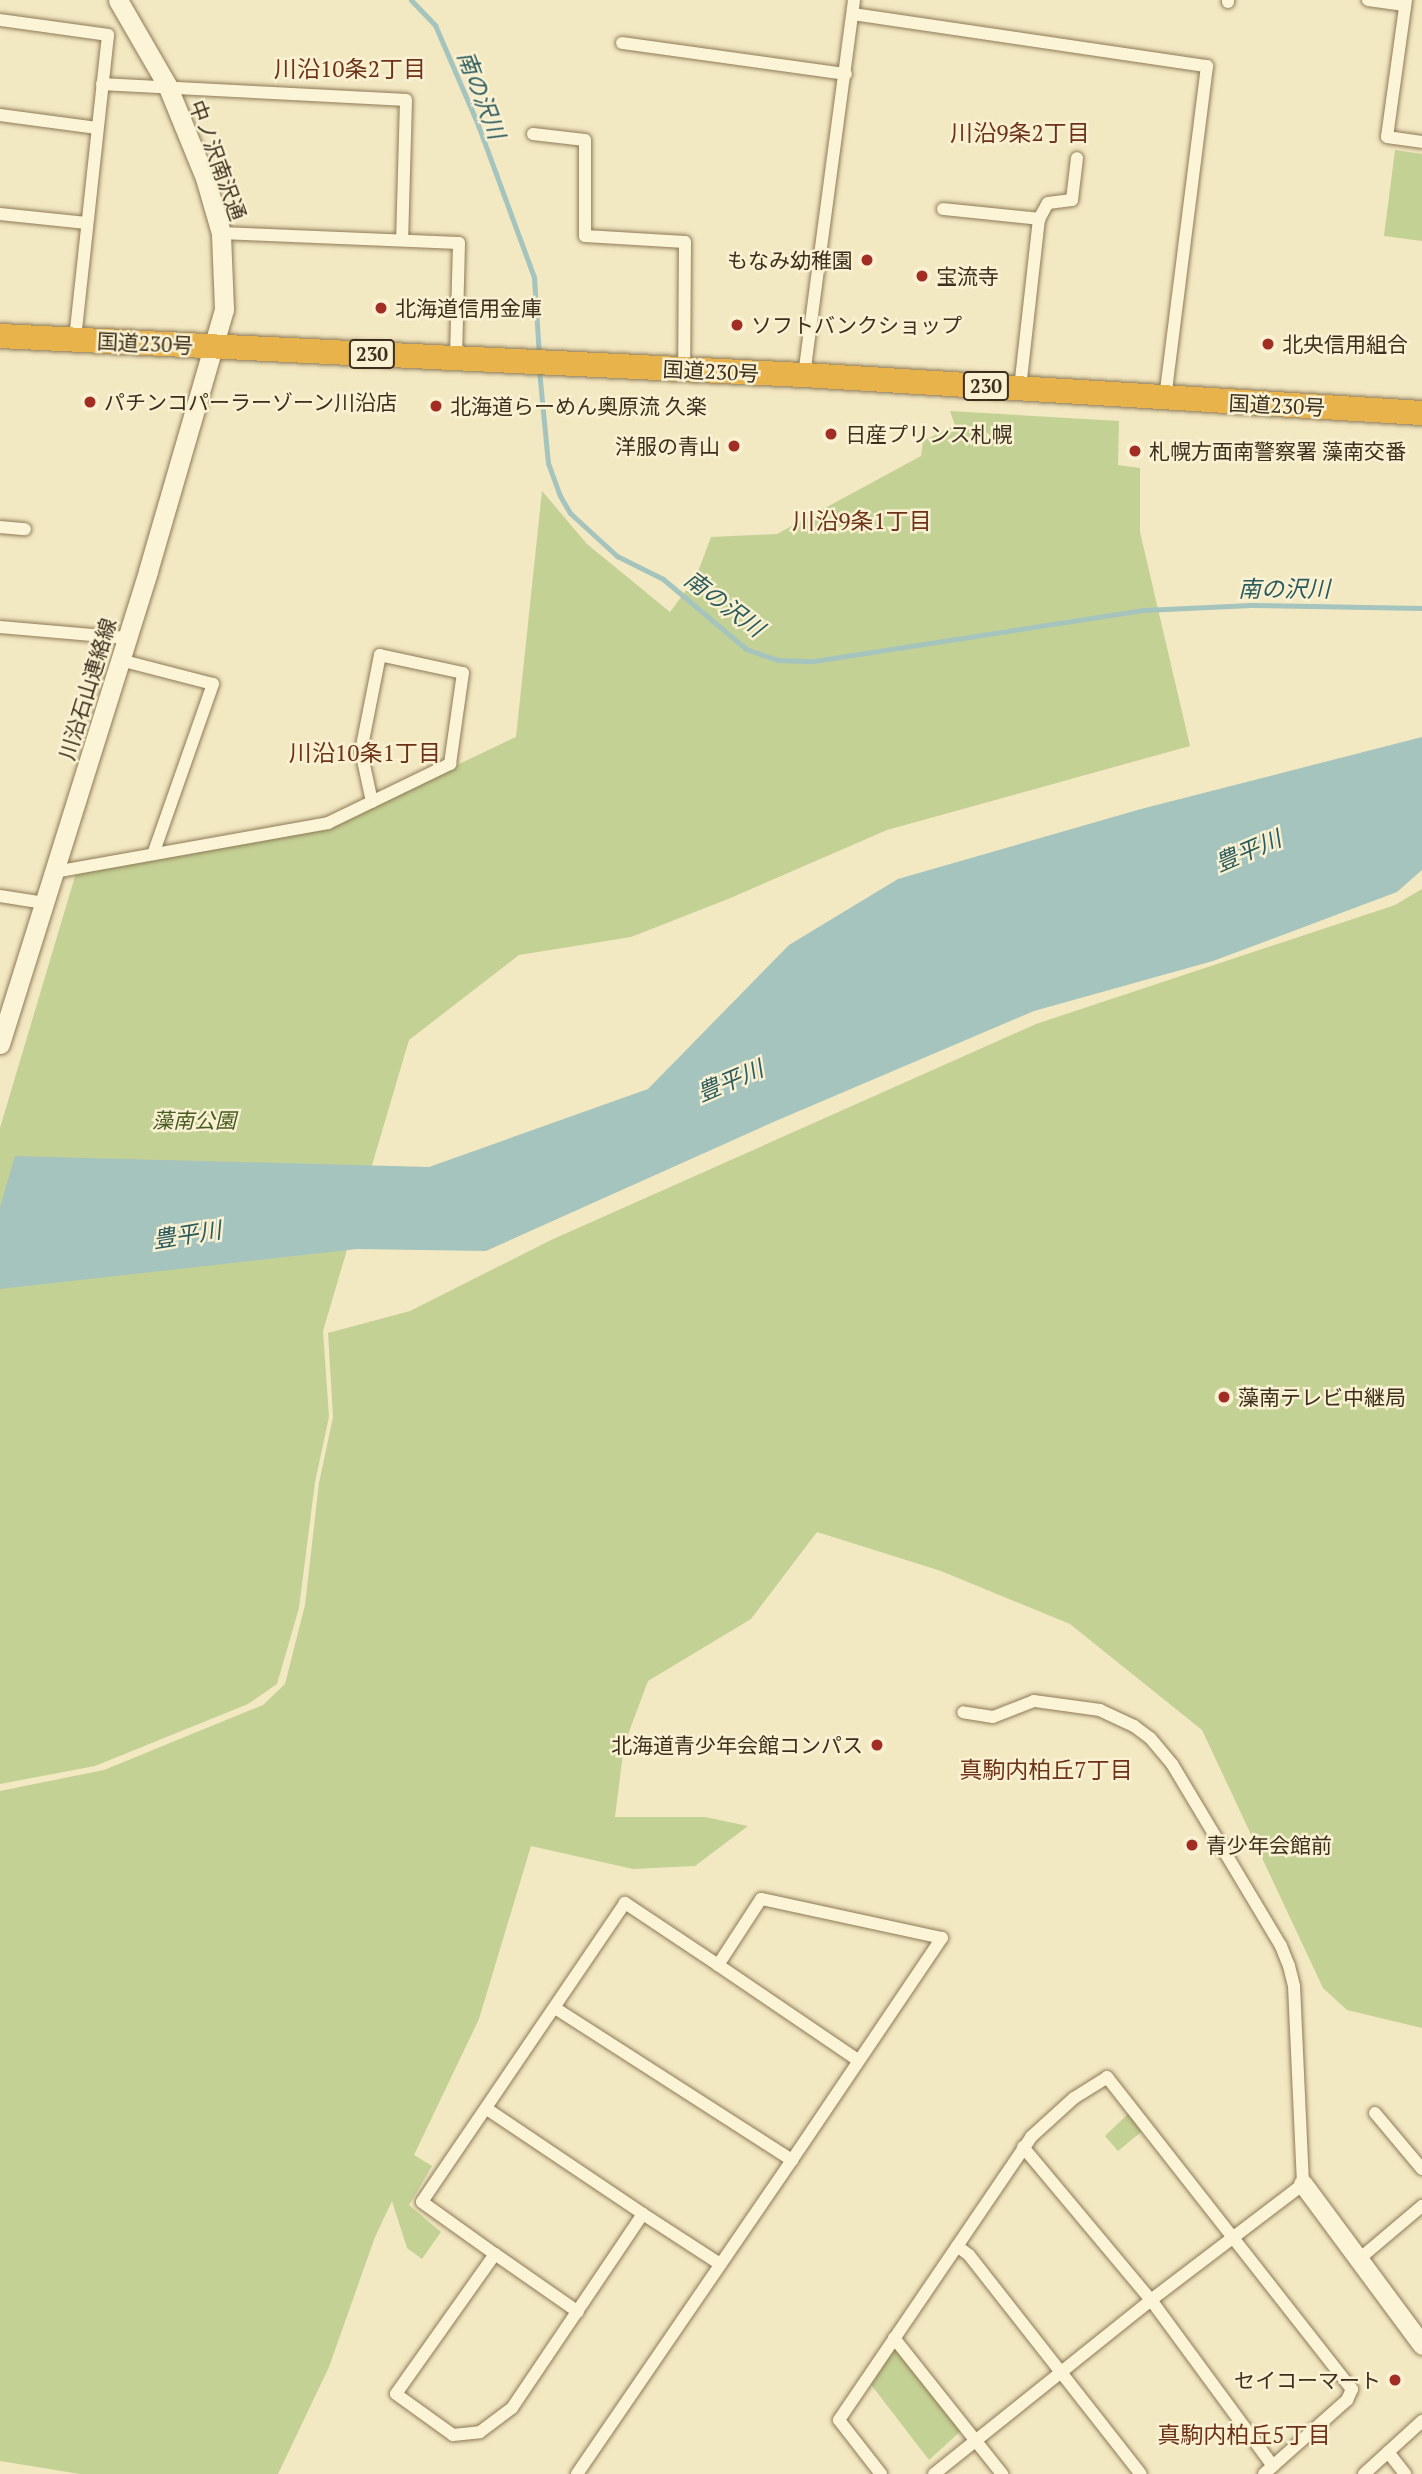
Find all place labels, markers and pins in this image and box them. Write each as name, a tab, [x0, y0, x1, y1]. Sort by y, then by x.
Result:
place label: もなみ幼稚園	[727, 247, 853, 273]
marker: もなみ幼稚園	[859, 252, 875, 268]
place label: 宝流寺	[936, 263, 999, 289]
marker: 宝流寺	[914, 268, 930, 284]
place label: 北海道信用金庫	[395, 295, 542, 321]
marker: 北海道信用金庫	[373, 300, 389, 316]
place label: ソフトバンクショップ	[751, 312, 961, 338]
marker: ソフトバンクショップ	[729, 317, 745, 333]
place label: 北央信用組合	[1282, 331, 1408, 357]
marker: 北央信用組合	[1260, 336, 1276, 352]
place label: パチンコパーラーゾーン川沿店	[104, 389, 398, 415]
place label: 北海道らーめん奥原流 久楽	[450, 393, 707, 419]
marker: パチンコパーラーゾーン川沿店	[82, 394, 98, 410]
marker: 北海道らーめん奥原流 久楽	[428, 398, 444, 414]
place label: 日産プリンス札幌	[845, 421, 1013, 447]
marker: 日産プリンス札幌	[823, 426, 839, 442]
place label: 洋服の青山	[615, 433, 720, 459]
marker: 洋服の青山	[726, 438, 742, 454]
place label: 札幌方面南警察署 藻南交番	[1149, 438, 1406, 464]
marker: 札幌方面南警察署 藻南交番	[1127, 443, 1143, 459]
place label: 藻南テレビ中継局	[1238, 1384, 1406, 1410]
marker: 藻南テレビ中継局	[1216, 1389, 1232, 1405]
place label: 北海道青少年会館コンパス	[611, 1732, 863, 1758]
marker: 北海道青少年会館コンパス	[869, 1737, 885, 1753]
place label: 青少年会館前	[1206, 1832, 1332, 1858]
marker: 青少年会館前	[1184, 1837, 1200, 1853]
place label: セイコーマート	[1234, 2367, 1381, 2393]
marker: セイコーマート	[1387, 2372, 1403, 2388]

